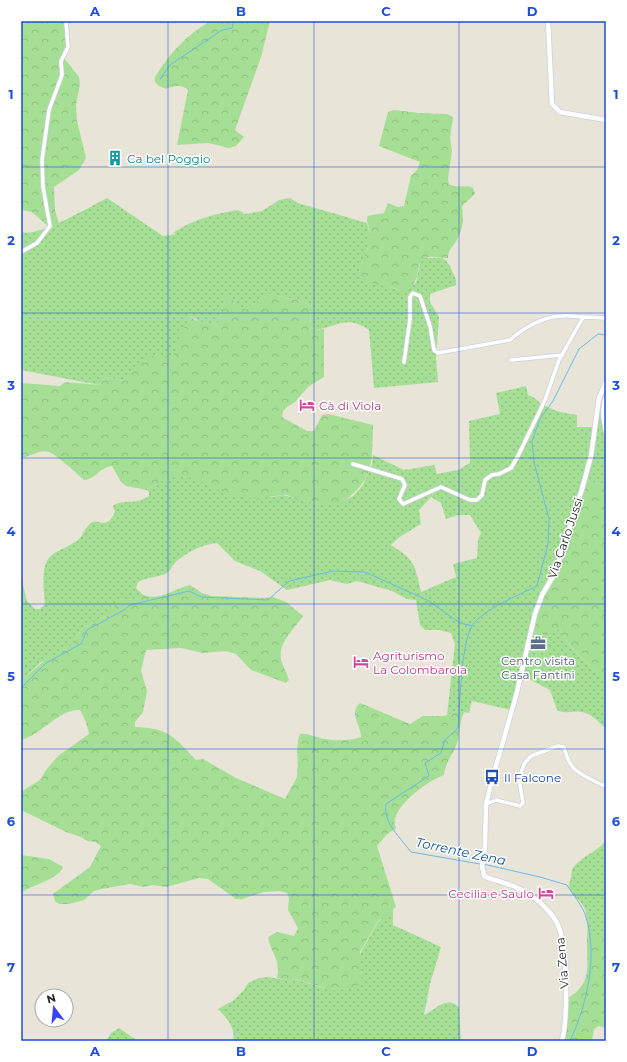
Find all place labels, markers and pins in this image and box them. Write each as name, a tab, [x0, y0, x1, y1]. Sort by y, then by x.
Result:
building icon: Ca bel Poggio	[106, 149, 124, 167]
place label: Ca bel Poggio	[127, 151, 211, 166]
hotel icon: Cà di Viola	[298, 396, 316, 414]
place label: Cà di Viola	[319, 398, 381, 413]
office icon: Centro visita Casa Fantini	[529, 634, 547, 652]
place label: Agriturismo La Colombarola	[373, 648, 467, 677]
hotel icon: Agriturismo La Colombarola	[352, 653, 370, 671]
place label: Centro visita Casa Fantini	[501, 653, 575, 682]
bus stop icon: Il Falcone	[483, 768, 501, 786]
place label: Il Falcone	[504, 770, 561, 785]
hotel icon: Cecilia e Saulo	[537, 884, 555, 902]
place label: Cecilia e Saulo	[448, 886, 534, 901]

